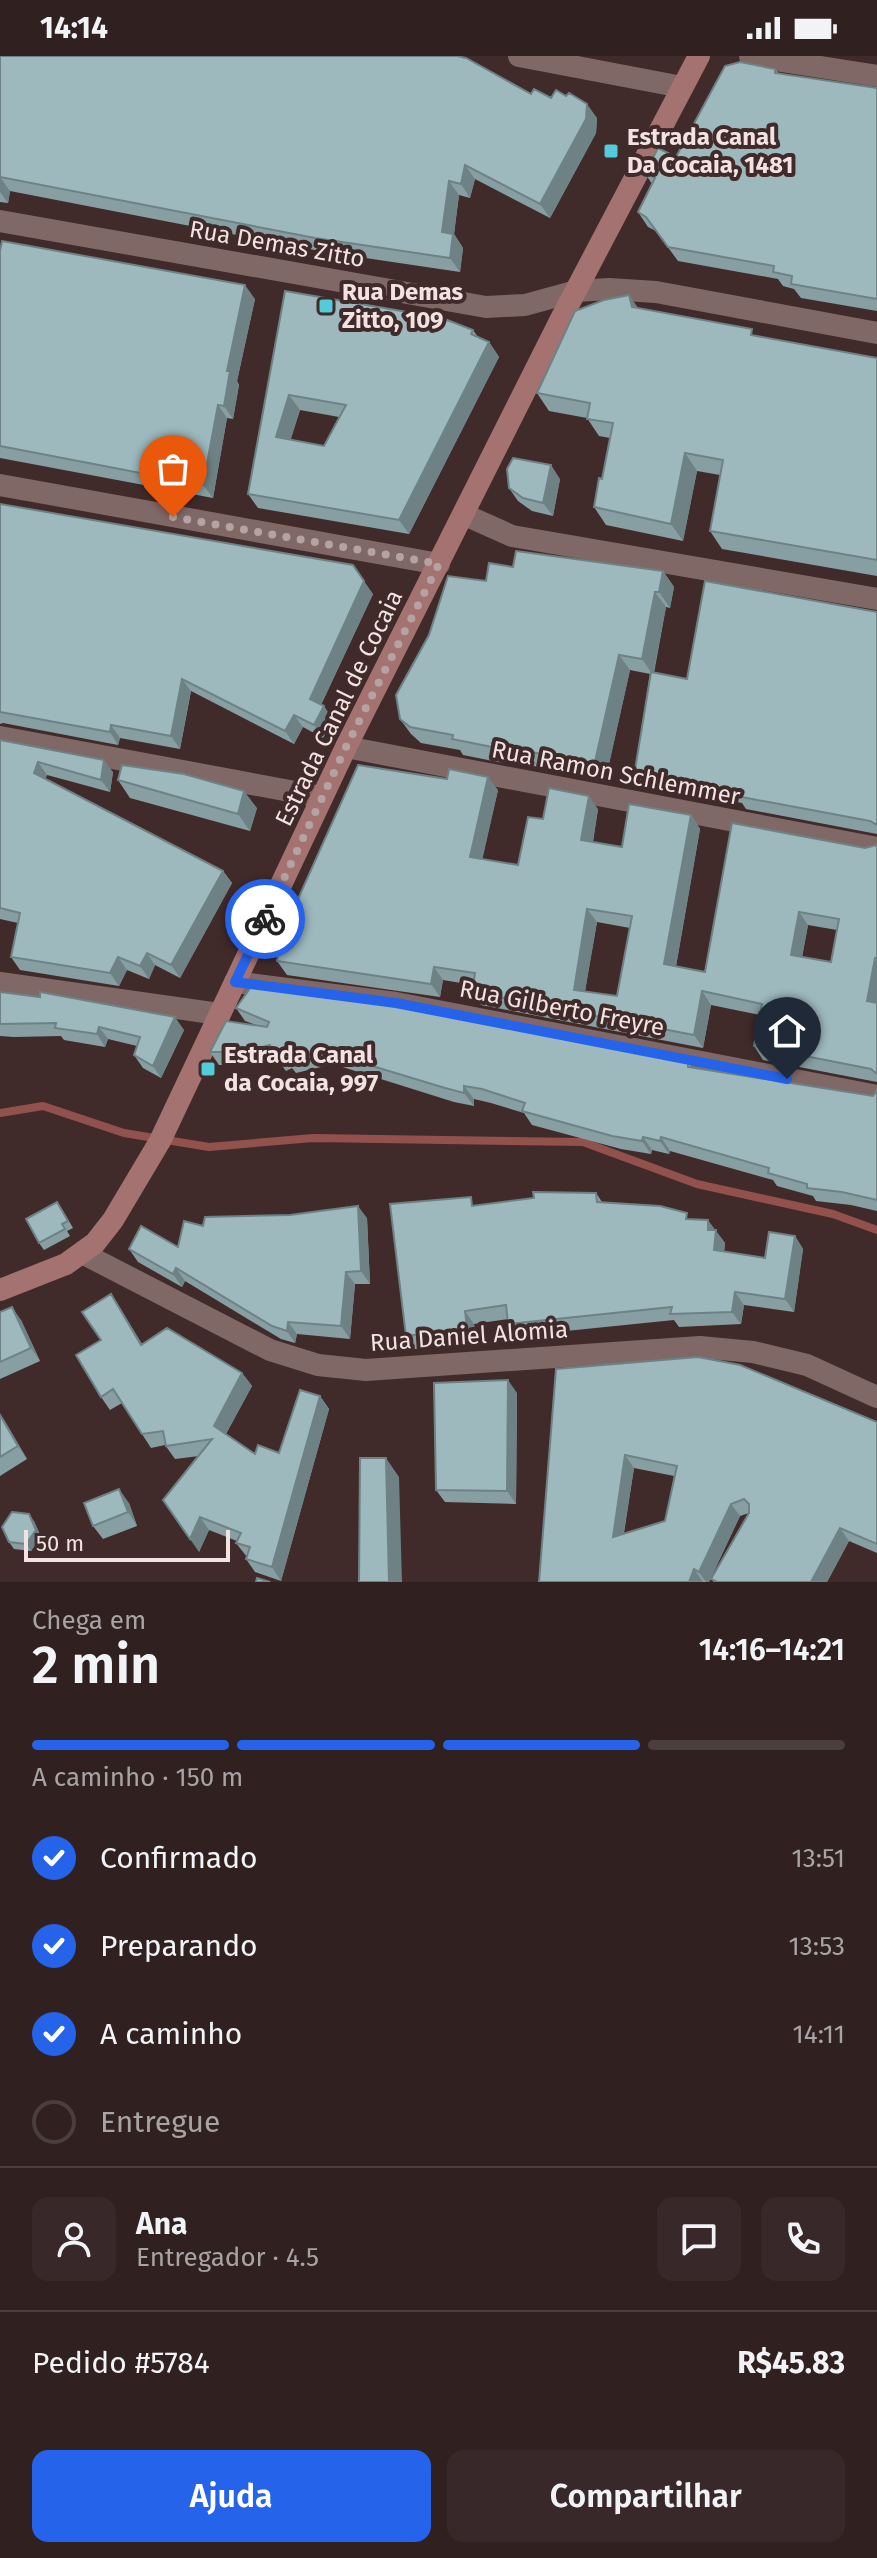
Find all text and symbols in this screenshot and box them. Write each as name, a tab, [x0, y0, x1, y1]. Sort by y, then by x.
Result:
text: 14:14	[40, 10, 108, 46]
place label: Estrada Canal Da Cocaia, 1481	[627, 123, 793, 179]
marker: Estrada Canal Da Cocaia, 1481	[602, 142, 620, 160]
street label: Rua Demas Zitto	[187, 215, 367, 273]
place label: Rua Demas Zitto, 109	[342, 278, 463, 334]
marker: Rua Demas Zitto, 109	[317, 297, 335, 315]
pin	[139, 435, 207, 517]
icon: bag	[151, 447, 195, 491]
street label: Estrada Canal de Cocaia	[270, 585, 408, 831]
street label: Rua Ramon Schlemmer	[489, 735, 743, 811]
courier	[225, 879, 305, 959]
icon: bike	[243, 897, 287, 941]
street label: Rua Gilberto Freyre	[457, 974, 667, 1042]
pin	[753, 997, 821, 1079]
icon: home	[765, 1009, 809, 1053]
place label: Estrada Canal da Cocaia, 997	[224, 1041, 378, 1097]
marker: Estrada Canal da Cocaia, 997	[199, 1060, 217, 1078]
street label: Rua Daniel Alomia	[369, 1315, 569, 1357]
scale bar	[24, 1526, 230, 1562]
text: 50 m	[36, 1530, 84, 1557]
text: Chega em	[32, 1605, 146, 1636]
text: 14:16–14:21	[699, 1632, 845, 1668]
text: 2 min	[32, 1634, 160, 1697]
text: A caminho · 150 m	[32, 1762, 243, 1793]
icon: check	[32, 1836, 76, 1880]
text: Confirmado	[100, 1840, 258, 1876]
text: 13:51	[791, 1843, 845, 1874]
icon: check	[32, 1924, 76, 1968]
text: Preparando	[100, 1928, 258, 1964]
text: 13:53	[789, 1931, 845, 1962]
icon: check	[32, 2012, 76, 2056]
text: A caminho	[100, 2016, 242, 2052]
text: 14:11	[793, 2019, 845, 2050]
text: Entregue	[100, 2104, 220, 2140]
button: person	[32, 2197, 116, 2281]
button: chat	[657, 2197, 741, 2281]
button: phone	[761, 2197, 845, 2281]
text: Ana	[136, 2206, 187, 2242]
text: Entregador · 4.5	[136, 2242, 319, 2273]
text: Pedido #5784	[32, 2345, 210, 2381]
text: R$45.83	[737, 2345, 845, 2381]
button: Ajuda	[32, 2450, 431, 2542]
button: Compartilhar	[447, 2450, 845, 2542]

